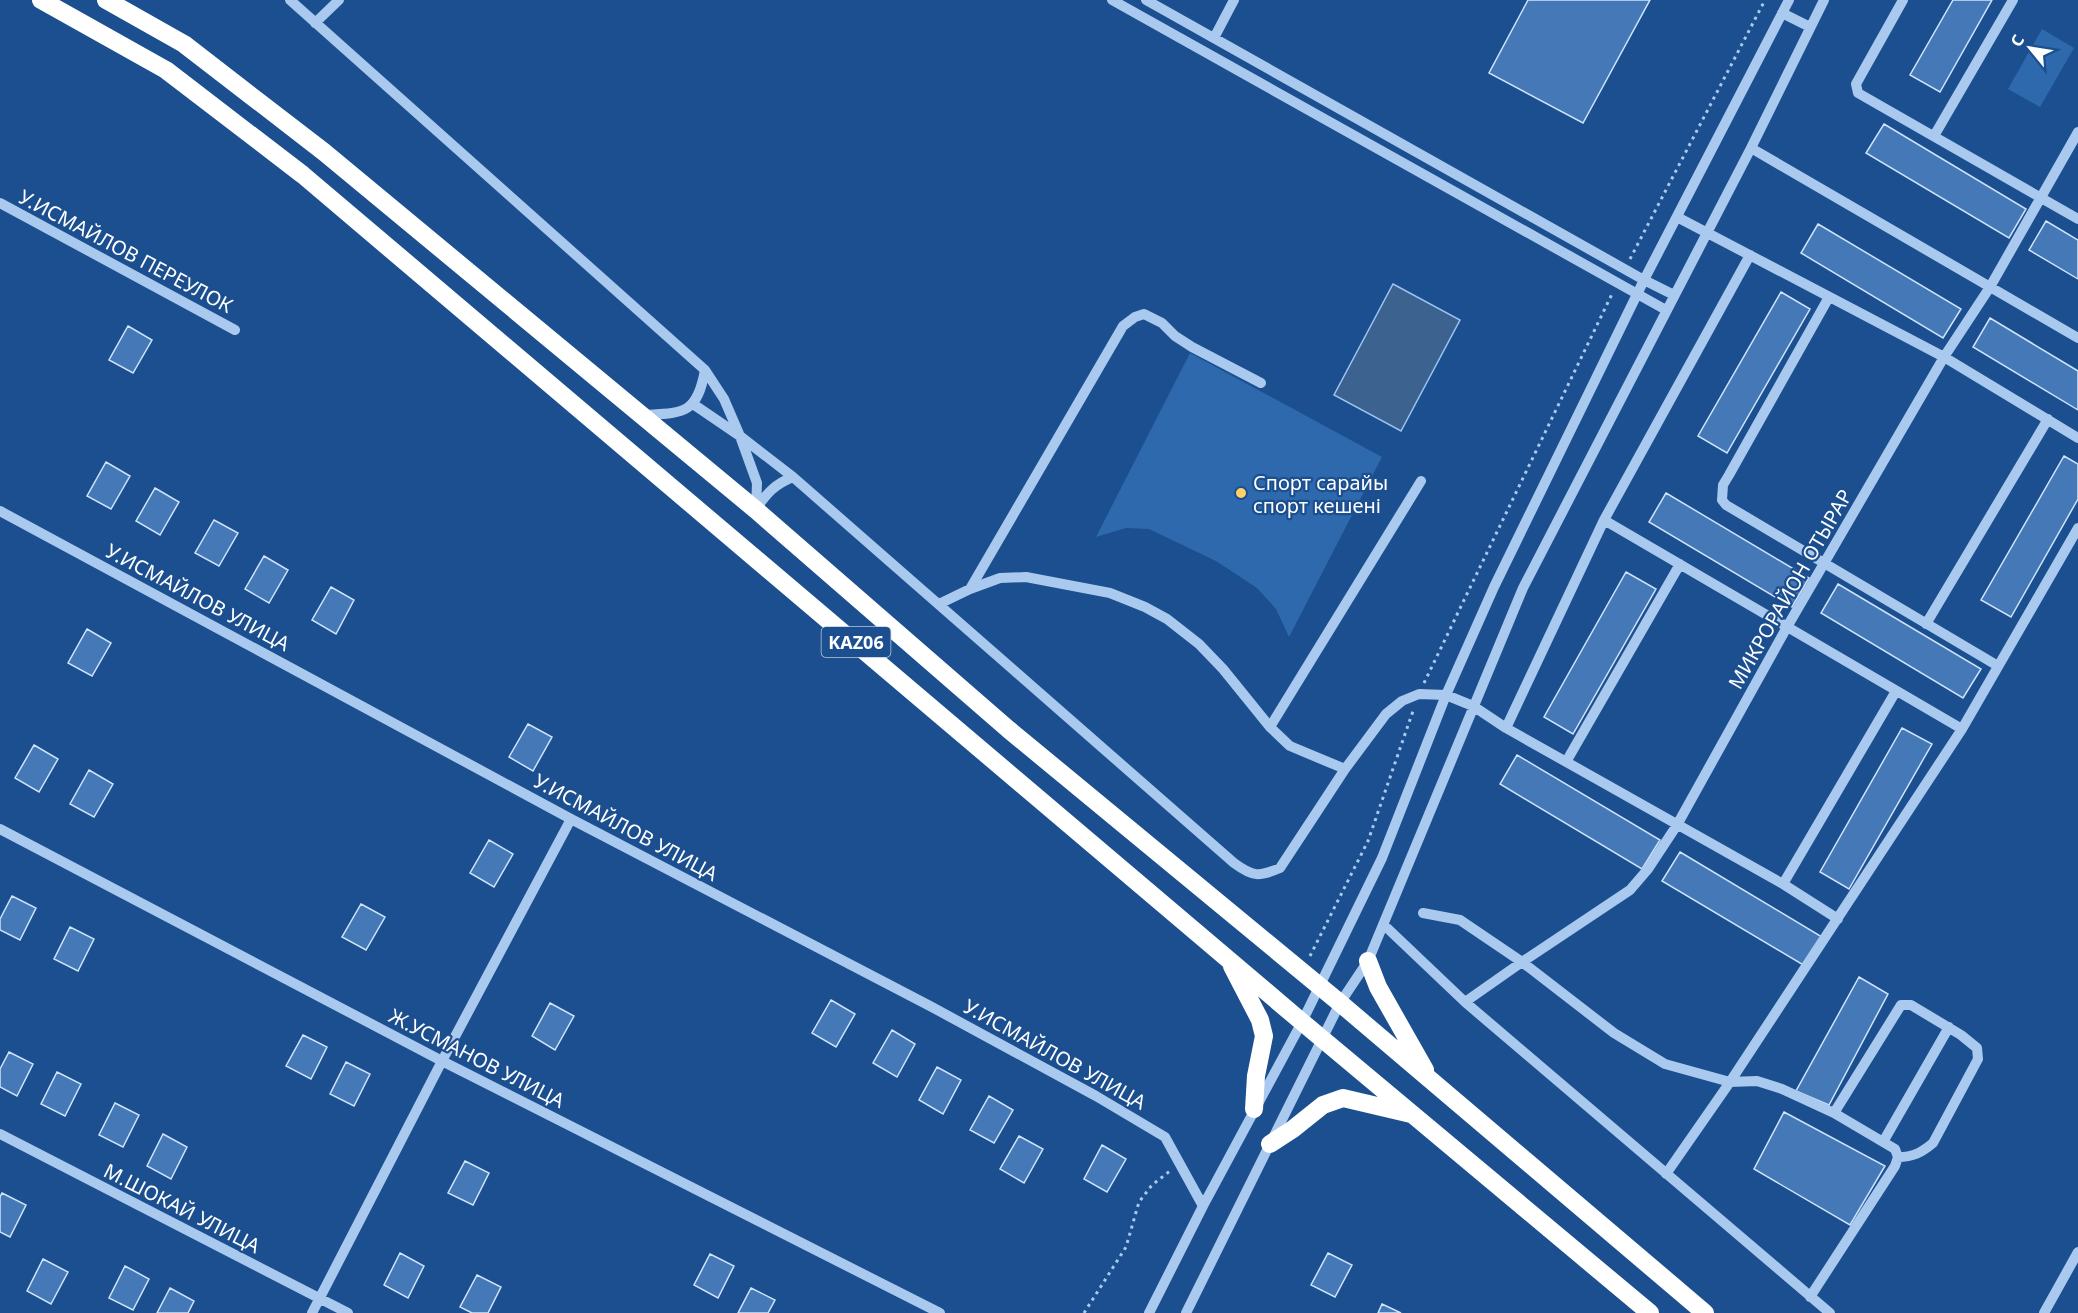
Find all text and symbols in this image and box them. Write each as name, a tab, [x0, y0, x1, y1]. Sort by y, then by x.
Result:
north arrow	[2000, 18, 2060, 78]
text: С	[2005, 31, 2029, 50]
street label: У.ИСМАЙЛОВ ПЕРЕУЛОК	[14, 183, 238, 319]
place label: Спорт сарайы спорт кешені	[1253, 469, 1388, 519]
street label: МИКРОРАЙОН ОТЫРАР	[1722, 484, 1858, 694]
marker: Спорт сарайы спорт кешені	[1234, 486, 1248, 500]
street label: У.ИСМАЙЛОВ УЛИЦА	[101, 537, 295, 657]
road number: KАZ06	[822, 627, 890, 657]
street label: У.ИСМАЙЛОВ УЛИЦА	[529, 767, 723, 887]
street label: У.ИСМАЙЛОВ УЛИЦА	[959, 993, 1151, 1116]
street label: Ж.УСМАНОВ УЛИЦА	[385, 1002, 570, 1114]
street label: М.ШОКАЙ УЛИЦА	[99, 1157, 265, 1259]

